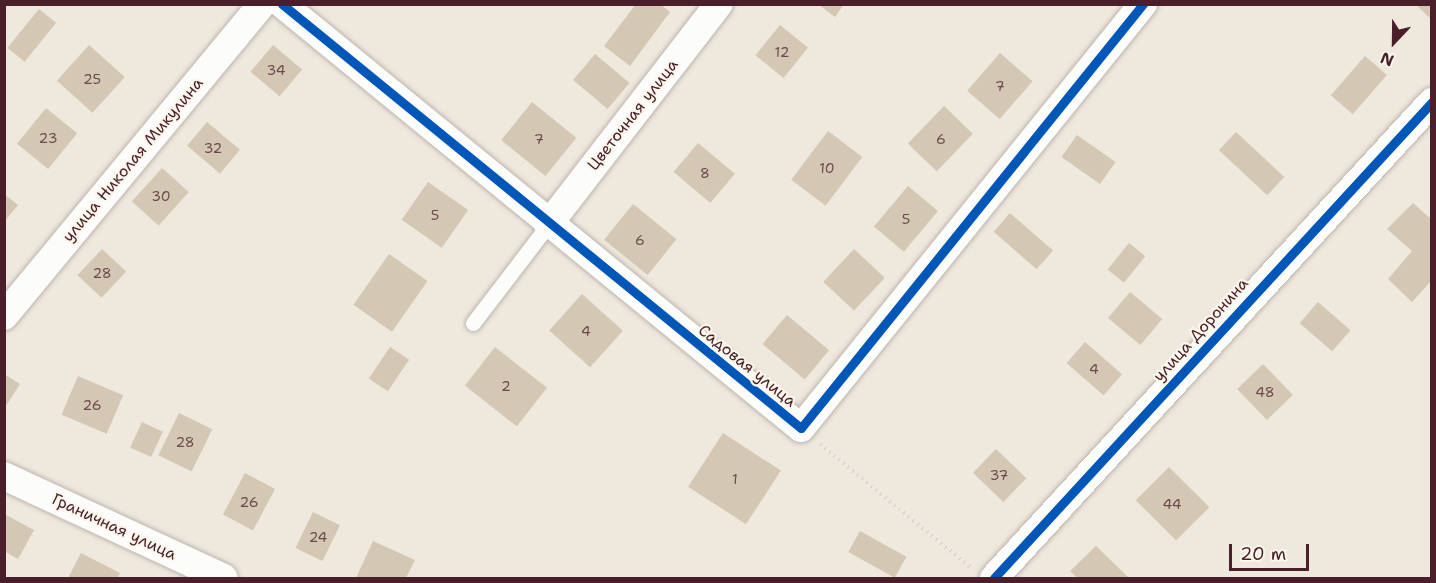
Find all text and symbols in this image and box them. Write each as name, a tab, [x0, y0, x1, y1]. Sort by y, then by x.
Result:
north arrow	[1364, 12, 1424, 72]
house number: 12	[775, 44, 789, 60]
text: N	[1377, 47, 1397, 71]
street label: Цветочная улица	[584, 55, 682, 175]
house number: 34	[266, 62, 286, 78]
house number: 25	[83, 71, 101, 87]
street label: улица Николая Микулина	[59, 74, 207, 246]
house number: 7	[995, 78, 1005, 94]
house number: 23	[39, 130, 57, 146]
house number: 7	[534, 131, 544, 147]
house number: 6	[936, 131, 946, 147]
house number: 32	[204, 140, 222, 156]
house number: 10	[819, 160, 835, 176]
house number: 8	[700, 165, 710, 181]
house number: 30	[151, 188, 171, 204]
house number: 5	[431, 207, 439, 223]
house number: 5	[902, 211, 910, 227]
house number: 6	[635, 232, 645, 248]
house number: 28	[92, 265, 112, 281]
street label: улица Доронина	[1149, 274, 1253, 386]
street label: Садовая улица	[694, 321, 800, 411]
house number: 4	[581, 323, 591, 339]
house number: 4	[1089, 361, 1099, 377]
house number: 2	[501, 378, 511, 394]
house number: 48	[1255, 384, 1275, 400]
house number: 26	[83, 397, 101, 413]
house number: 28	[175, 434, 195, 450]
house number: 37	[990, 467, 1008, 483]
house number: 1	[732, 471, 738, 487]
street label: Граничная улица	[49, 490, 179, 564]
house number: 26	[240, 494, 258, 510]
house number: 44	[1162, 496, 1182, 512]
house number: 24	[309, 529, 327, 545]
scale bar	[1232, 532, 1312, 570]
text: 20 m	[1240, 542, 1286, 566]

